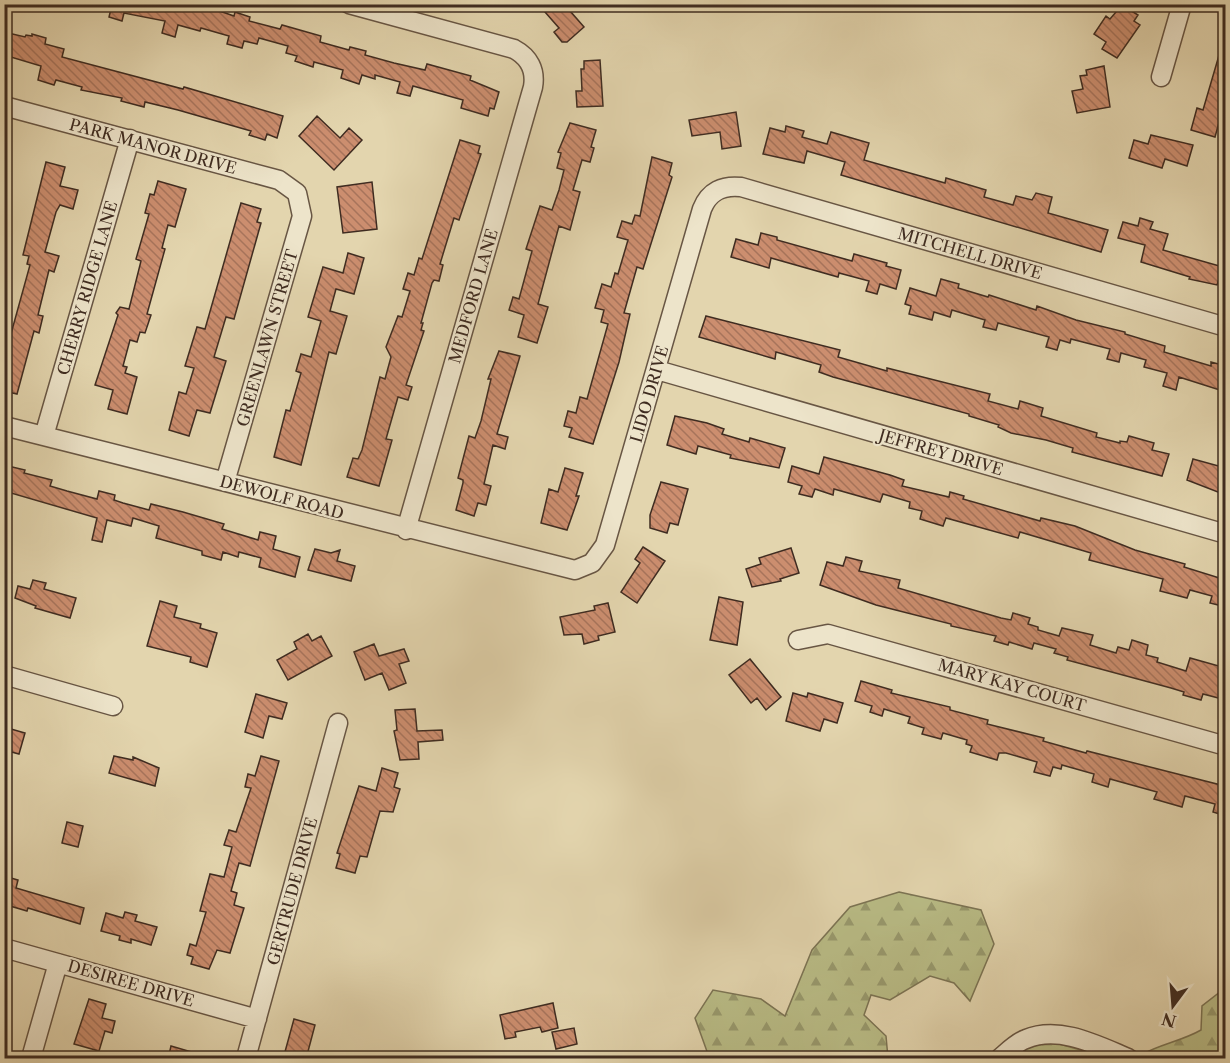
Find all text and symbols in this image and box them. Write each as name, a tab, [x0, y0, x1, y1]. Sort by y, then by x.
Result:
street label: PARK MANOR DRIVE	[67, 114, 239, 178]
street label: CHERRY RIDGE LANE	[53, 199, 121, 377]
street label: MITCHELL DRIVE	[896, 223, 1044, 283]
street label: MEDFORD LANE	[444, 226, 502, 366]
street label: GREENLAWN STREET	[232, 247, 302, 429]
street label: LIDO DRIVE	[626, 343, 672, 445]
street label: JEFFREY DRIVE	[874, 424, 1005, 479]
street label: DEWOLF ROAD	[218, 471, 346, 523]
street label: MARY KAY COURT	[936, 654, 1088, 716]
street label: GERTRUDE DRIVE	[263, 815, 321, 967]
street label: DESIREE DRIVE	[65, 955, 197, 1011]
north arrow	[1143, 976, 1203, 1036]
text: N	[1159, 1009, 1178, 1032]

